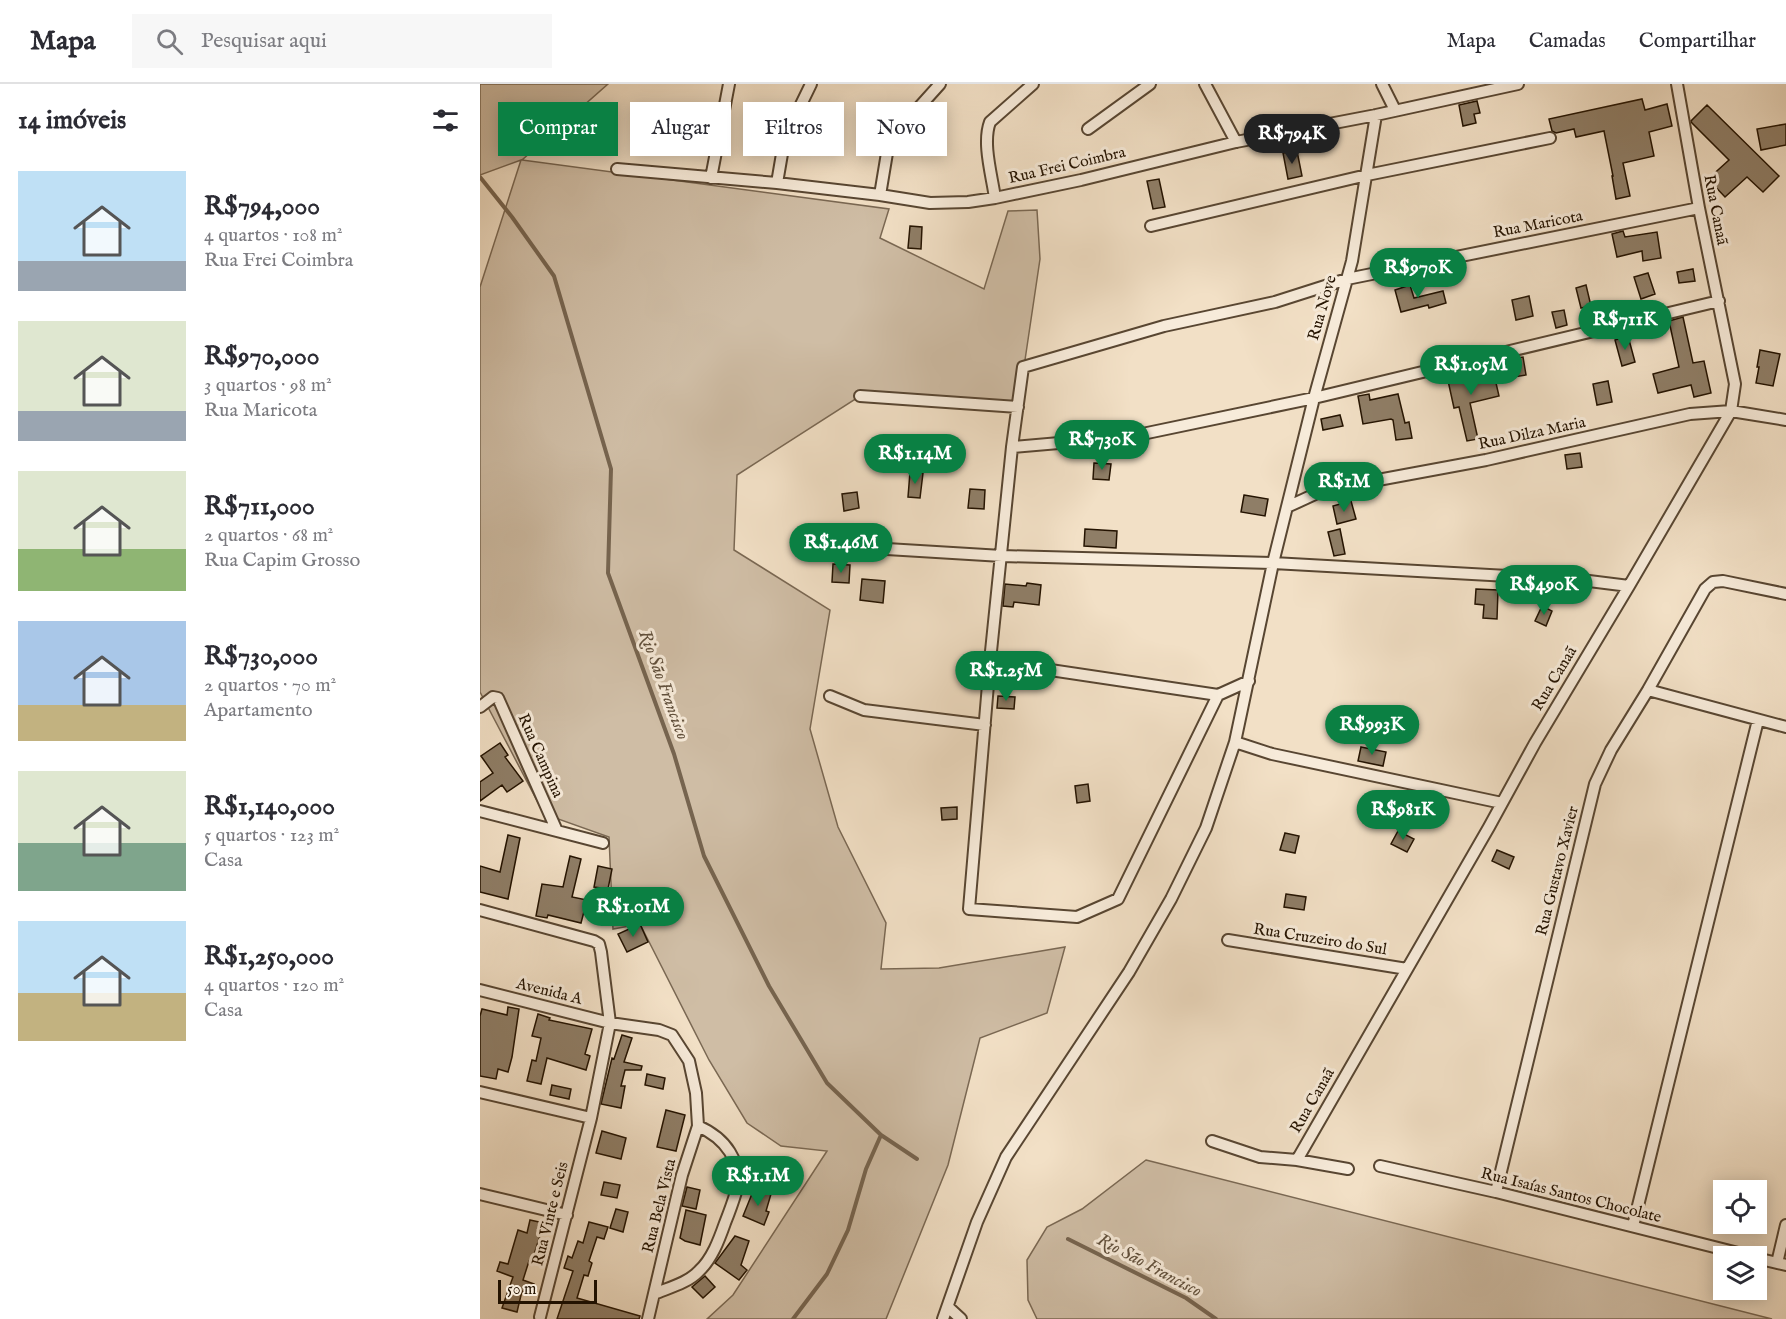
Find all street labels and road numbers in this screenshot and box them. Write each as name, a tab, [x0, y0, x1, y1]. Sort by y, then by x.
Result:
street label: Rua Frei Coimbra	[1006, 143, 1128, 189]
street label: Rua Canaã	[1698, 173, 1732, 247]
street label: Rua Maricota	[1492, 207, 1585, 243]
street label: Rua Nove	[1304, 273, 1342, 343]
street label: Rua Dilza Maria	[1477, 413, 1588, 455]
street label: Rua Canaã	[1528, 643, 1582, 715]
street label: Rua Campina	[513, 711, 567, 801]
street label: Rua Gustavo Xavier	[1532, 804, 1584, 938]
street label: Rua Cruzeiro do Sul	[1252, 920, 1389, 961]
street label: Avenida A	[513, 974, 585, 1010]
street label: Rua Canaã	[1286, 1065, 1340, 1137]
street label: Rua Bela Vista	[639, 1157, 681, 1255]
street label: Rua Vinte e Seis	[528, 1159, 574, 1268]
street label: Rua Isaías Santos Chocolate	[1479, 1164, 1663, 1228]

